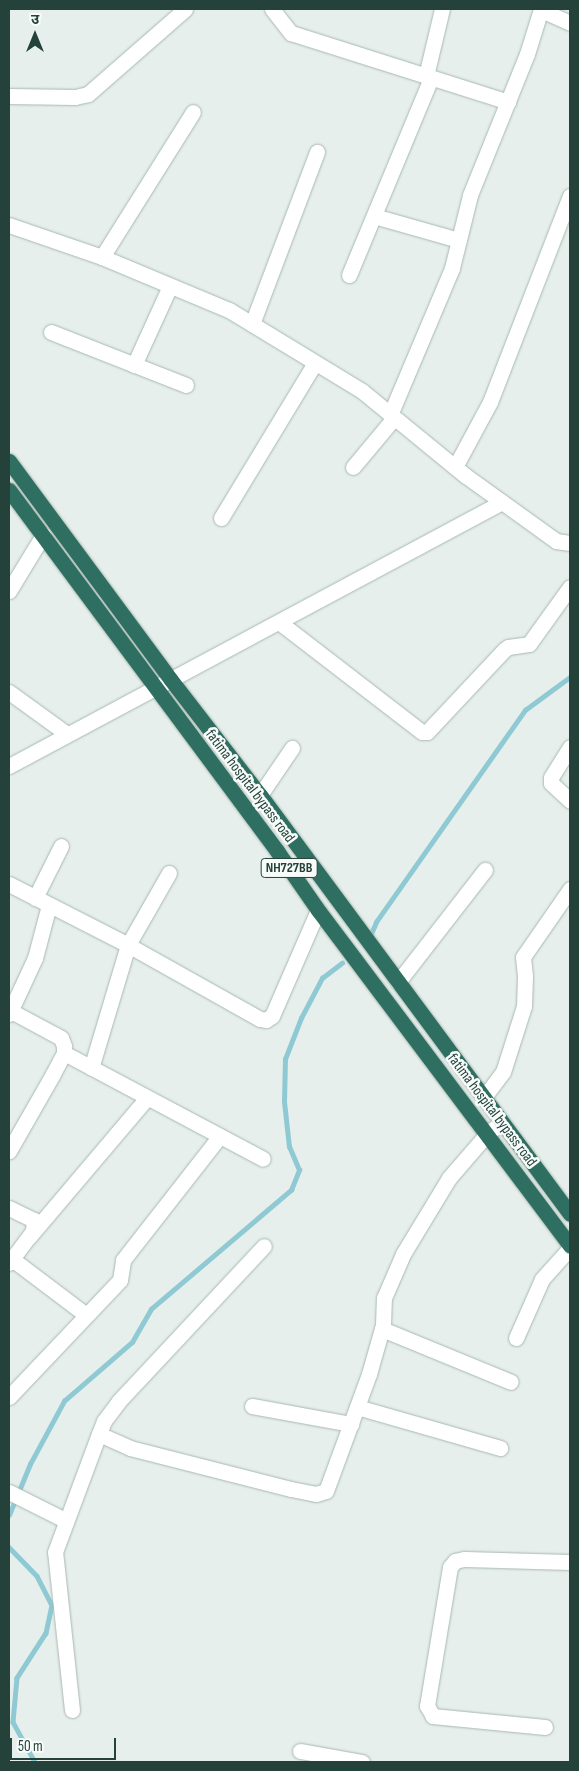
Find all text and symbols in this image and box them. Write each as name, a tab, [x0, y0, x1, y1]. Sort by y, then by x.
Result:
north arrow	[10, 10, 60, 60]
text: उ	[31, 11, 39, 28]
street label: fatima hospital bypass road	[202, 726, 298, 846]
road number: NH727BB	[260, 856, 318, 880]
street label: fatima hospital bypass road	[444, 1050, 540, 1170]
scale bar	[12, 1728, 119, 1760]
text: 50 m	[18, 1737, 43, 1756]

